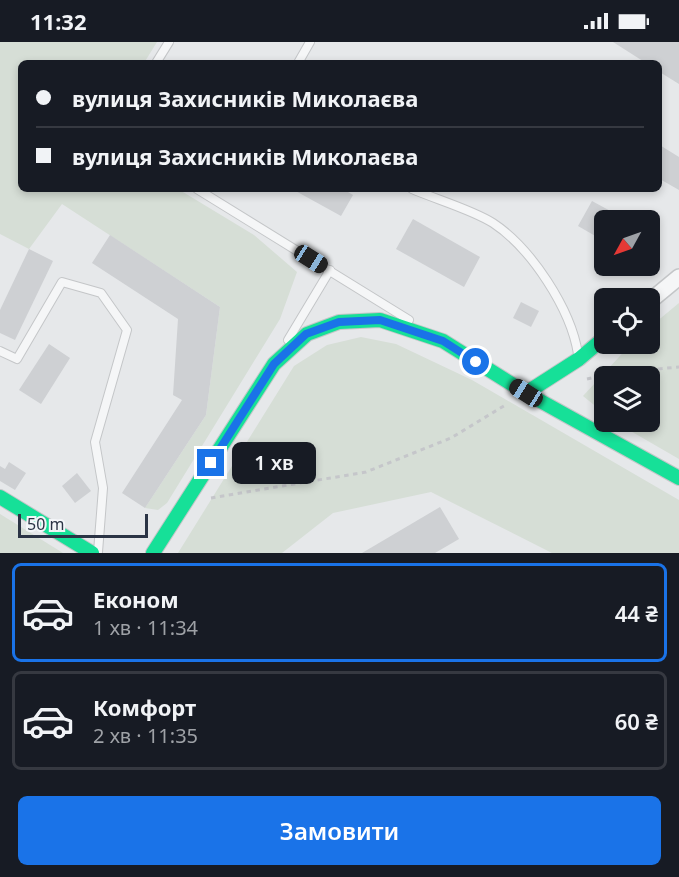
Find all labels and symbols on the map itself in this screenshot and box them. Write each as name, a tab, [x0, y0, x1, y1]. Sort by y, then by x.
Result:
north arrow	[594, 210, 660, 276]
car	[291, 242, 331, 276]
route start	[462, 348, 489, 375]
car	[506, 376, 546, 410]
callout: 1 хв	[232, 442, 316, 484]
route end	[197, 449, 224, 476]
scale bar	[18, 511, 148, 538]

